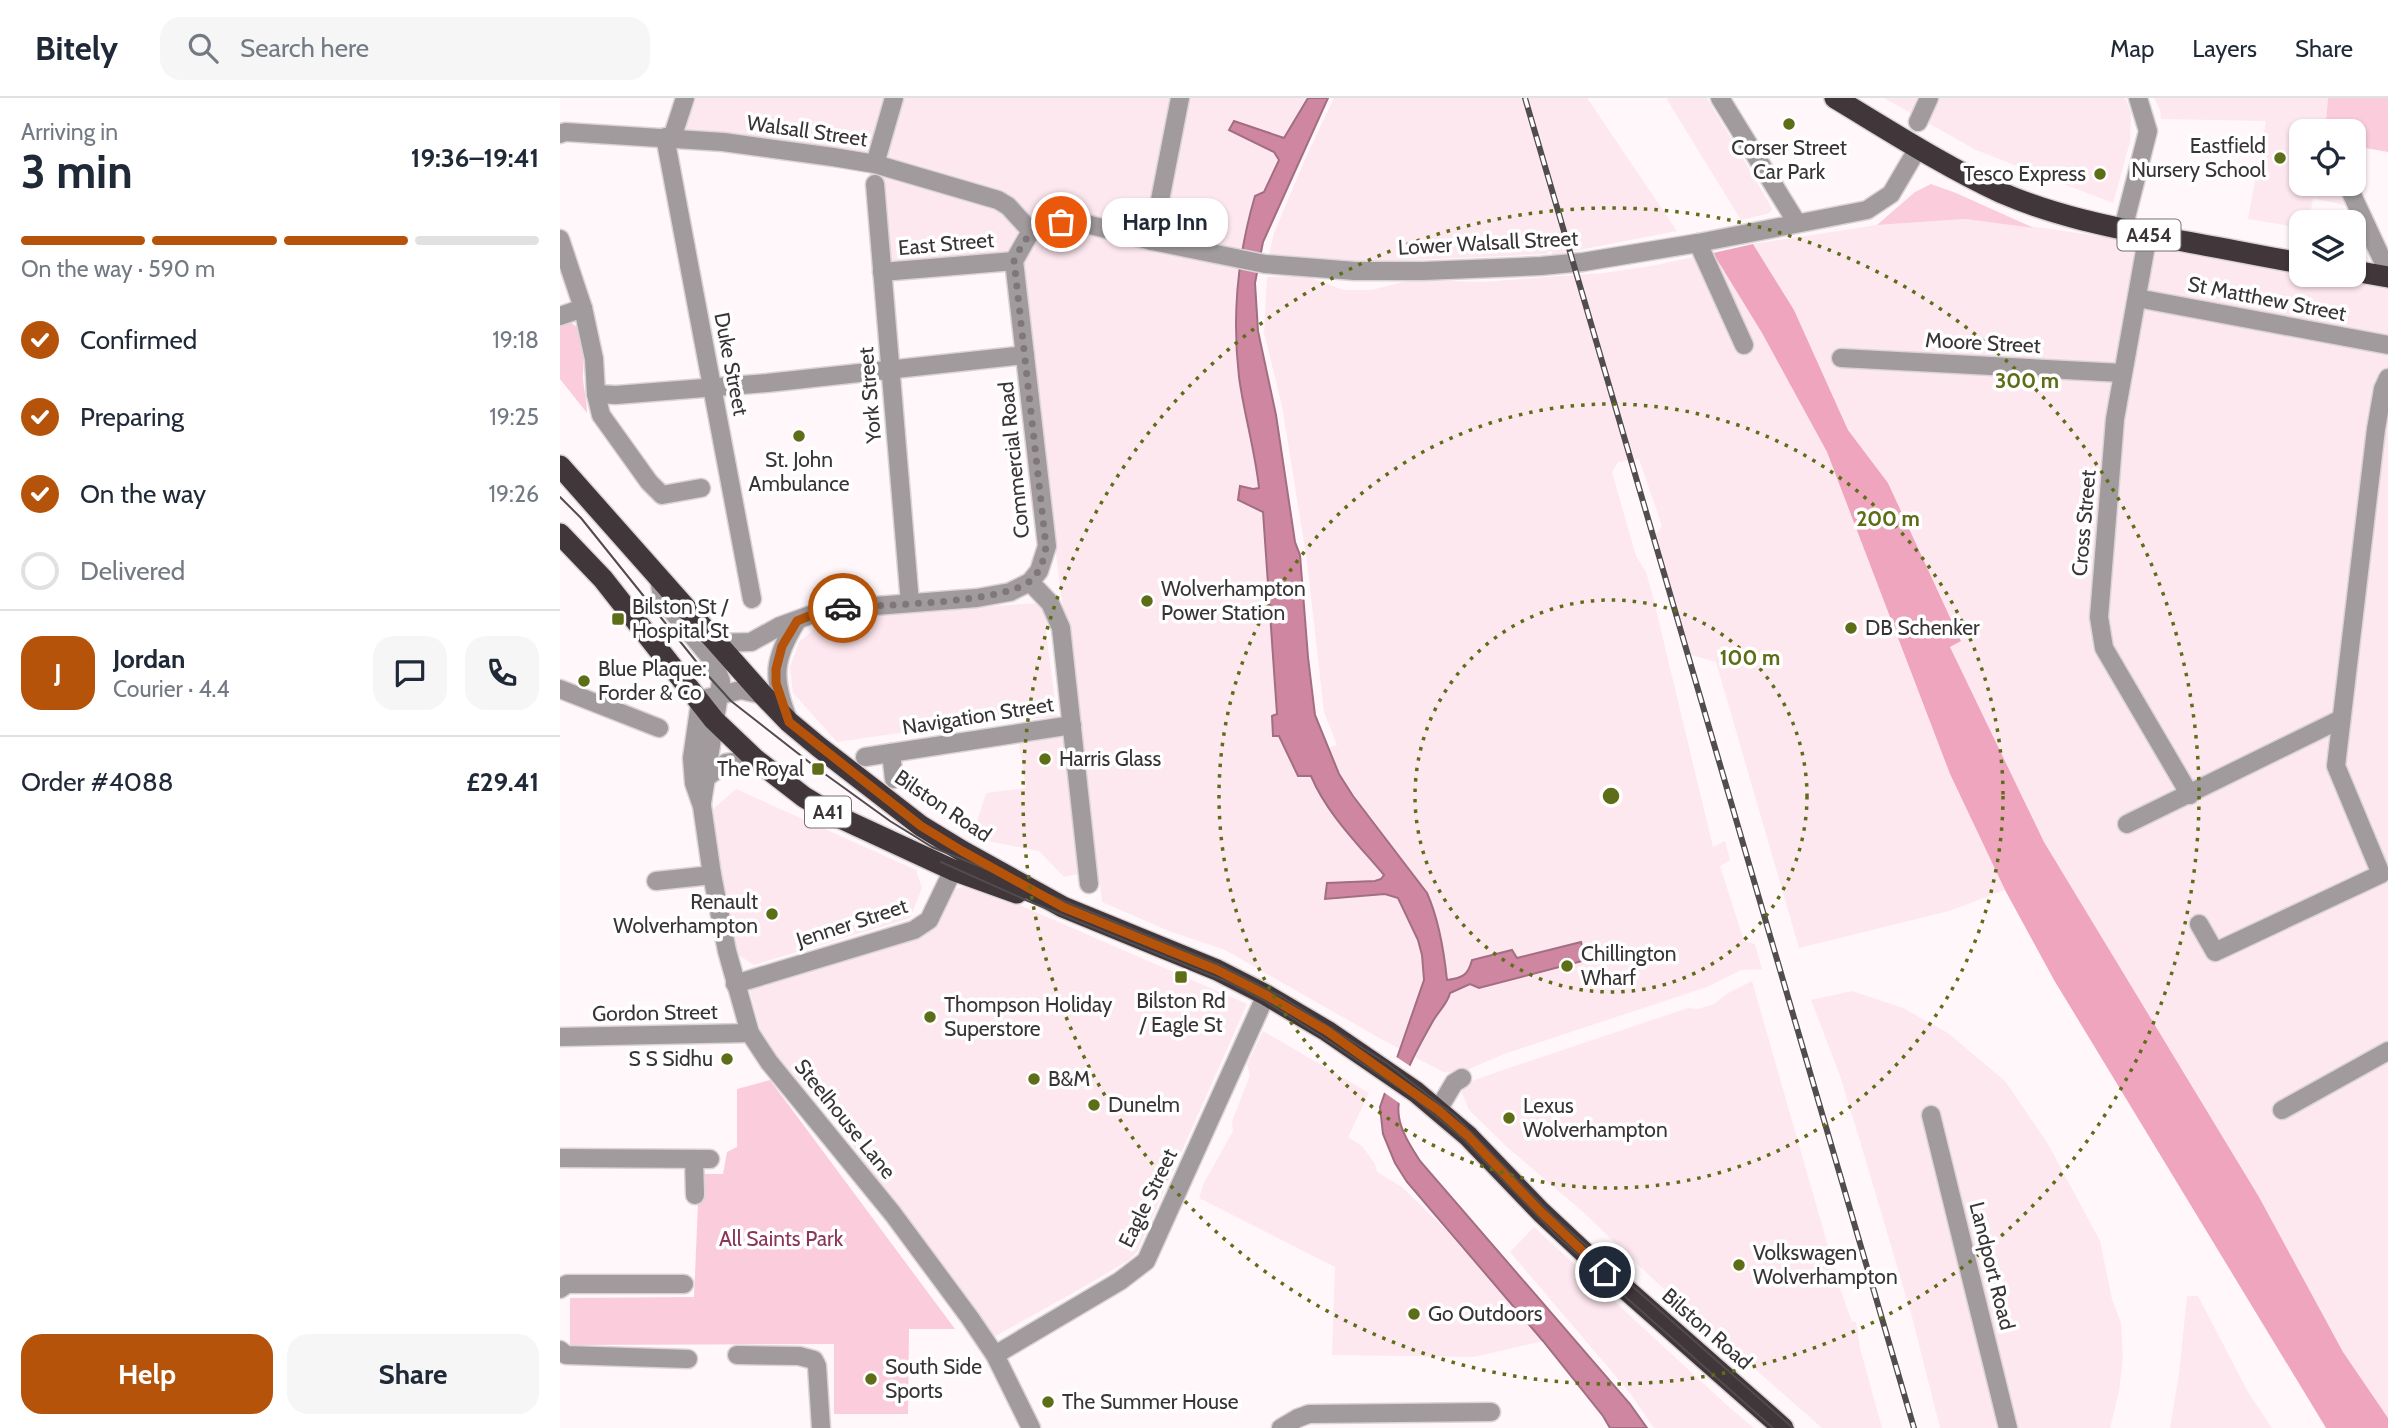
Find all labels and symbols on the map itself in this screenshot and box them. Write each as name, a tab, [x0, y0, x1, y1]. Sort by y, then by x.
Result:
street label: Walsall Street	[745, 110, 869, 151]
marker: Corser Street Car Park	[1781, 116, 1797, 132]
place label: Eastfield Nursery School	[2131, 133, 2266, 182]
place label: Corser Street Car Park	[1731, 135, 1847, 184]
marker: Eastfield Nursery School	[2272, 150, 2288, 166]
place label: Tesco Express	[1964, 161, 2086, 186]
marker: Tesco Express	[2092, 166, 2108, 182]
pin	[1031, 192, 1091, 252]
callout: Harp Inn	[1103, 198, 1229, 246]
road number: A454	[2118, 220, 2180, 251]
street label: Lower Walsall Street	[1397, 225, 1579, 260]
street label: East Street	[897, 227, 995, 260]
street label: St Matthew Street	[2186, 271, 2348, 326]
street label: Duke Street	[709, 310, 754, 418]
street label: Moore Street	[1925, 327, 2041, 358]
street label: York Street	[853, 346, 886, 445]
text: 300 m	[1995, 368, 2059, 393]
street label: Commercial Road	[993, 380, 1034, 540]
marker: St. John Ambulance	[791, 428, 807, 444]
place label: St. John Ambulance	[749, 447, 850, 496]
street label: Cross Street	[2066, 469, 2101, 577]
text: 200 m	[1856, 506, 1920, 531]
courier	[808, 573, 878, 643]
place label: Wolverhampton Power Station	[1161, 576, 1306, 625]
marker: Wolverhampton Power Station	[1139, 593, 1155, 609]
place label: Bilston St / Hospital St	[632, 594, 729, 643]
marker: Bilston St / Hospital St	[610, 611, 626, 627]
place label: DB Schenker	[1865, 615, 1980, 640]
marker: DB Schenker	[1843, 620, 1859, 636]
text: 100 m	[1720, 645, 1780, 670]
place label: Blue Plaque: Forder & Co	[598, 656, 707, 705]
marker: Blue Plaque: Forder & Co	[576, 673, 592, 689]
street label: Navigation Street	[900, 691, 1055, 740]
place label: Harris Glass	[1059, 746, 1162, 771]
marker: Harris Glass	[1037, 751, 1053, 767]
place label: The Royal	[717, 756, 804, 781]
marker: The Royal	[810, 761, 826, 777]
street label: Bilston Road	[890, 764, 996, 847]
centre of rings	[1599, 784, 1623, 808]
road number: A41	[805, 796, 851, 828]
place label: Renault Wolverhampton	[613, 889, 758, 938]
street label: Jenner Street	[792, 893, 911, 953]
marker: Renault Wolverhampton	[764, 906, 780, 922]
place label: Chillington Wharf	[1581, 941, 1677, 990]
marker: Chillington Wharf	[1559, 958, 1575, 974]
marker: Bilston Rd / Eagle St	[1173, 969, 1189, 985]
place label: Bilston Rd / Eagle St	[1136, 988, 1226, 1037]
place label: Thompson Holiday Superstore	[944, 992, 1113, 1041]
street label: Gordon Street	[592, 999, 718, 1026]
marker: Thompson Holiday Superstore	[922, 1009, 938, 1025]
place label: S S Sidhu	[628, 1046, 713, 1071]
marker: S S Sidhu	[719, 1051, 735, 1067]
street label: Steelhouse Lane	[790, 1054, 901, 1184]
place label: B&M	[1048, 1066, 1090, 1091]
marker: B&M	[1026, 1071, 1042, 1087]
place label: Dunelm	[1108, 1092, 1180, 1117]
place label: Lexus Wolverhampton	[1523, 1093, 1668, 1142]
marker: Dunelm	[1086, 1097, 1102, 1113]
marker: Lexus Wolverhampton	[1501, 1110, 1517, 1126]
street label: Eagle Street	[1113, 1144, 1182, 1251]
street label: Landport Road	[1964, 1199, 2020, 1333]
park label: All Saints Park	[719, 1226, 844, 1251]
place label: Volkswagen Wolverhampton	[1753, 1240, 1898, 1289]
pin	[1575, 1242, 1635, 1302]
marker: Volkswagen Wolverhampton	[1731, 1257, 1747, 1273]
street label: Bilston Road	[1657, 1283, 1757, 1374]
place label: Go Outdoors	[1428, 1301, 1543, 1326]
marker: Go Outdoors	[1406, 1306, 1422, 1322]
place label: South Side Sports	[885, 1354, 982, 1403]
marker: South Side Sports	[863, 1371, 879, 1387]
place label: The Summer House	[1062, 1389, 1239, 1414]
marker: The Summer House	[1040, 1394, 1056, 1410]

